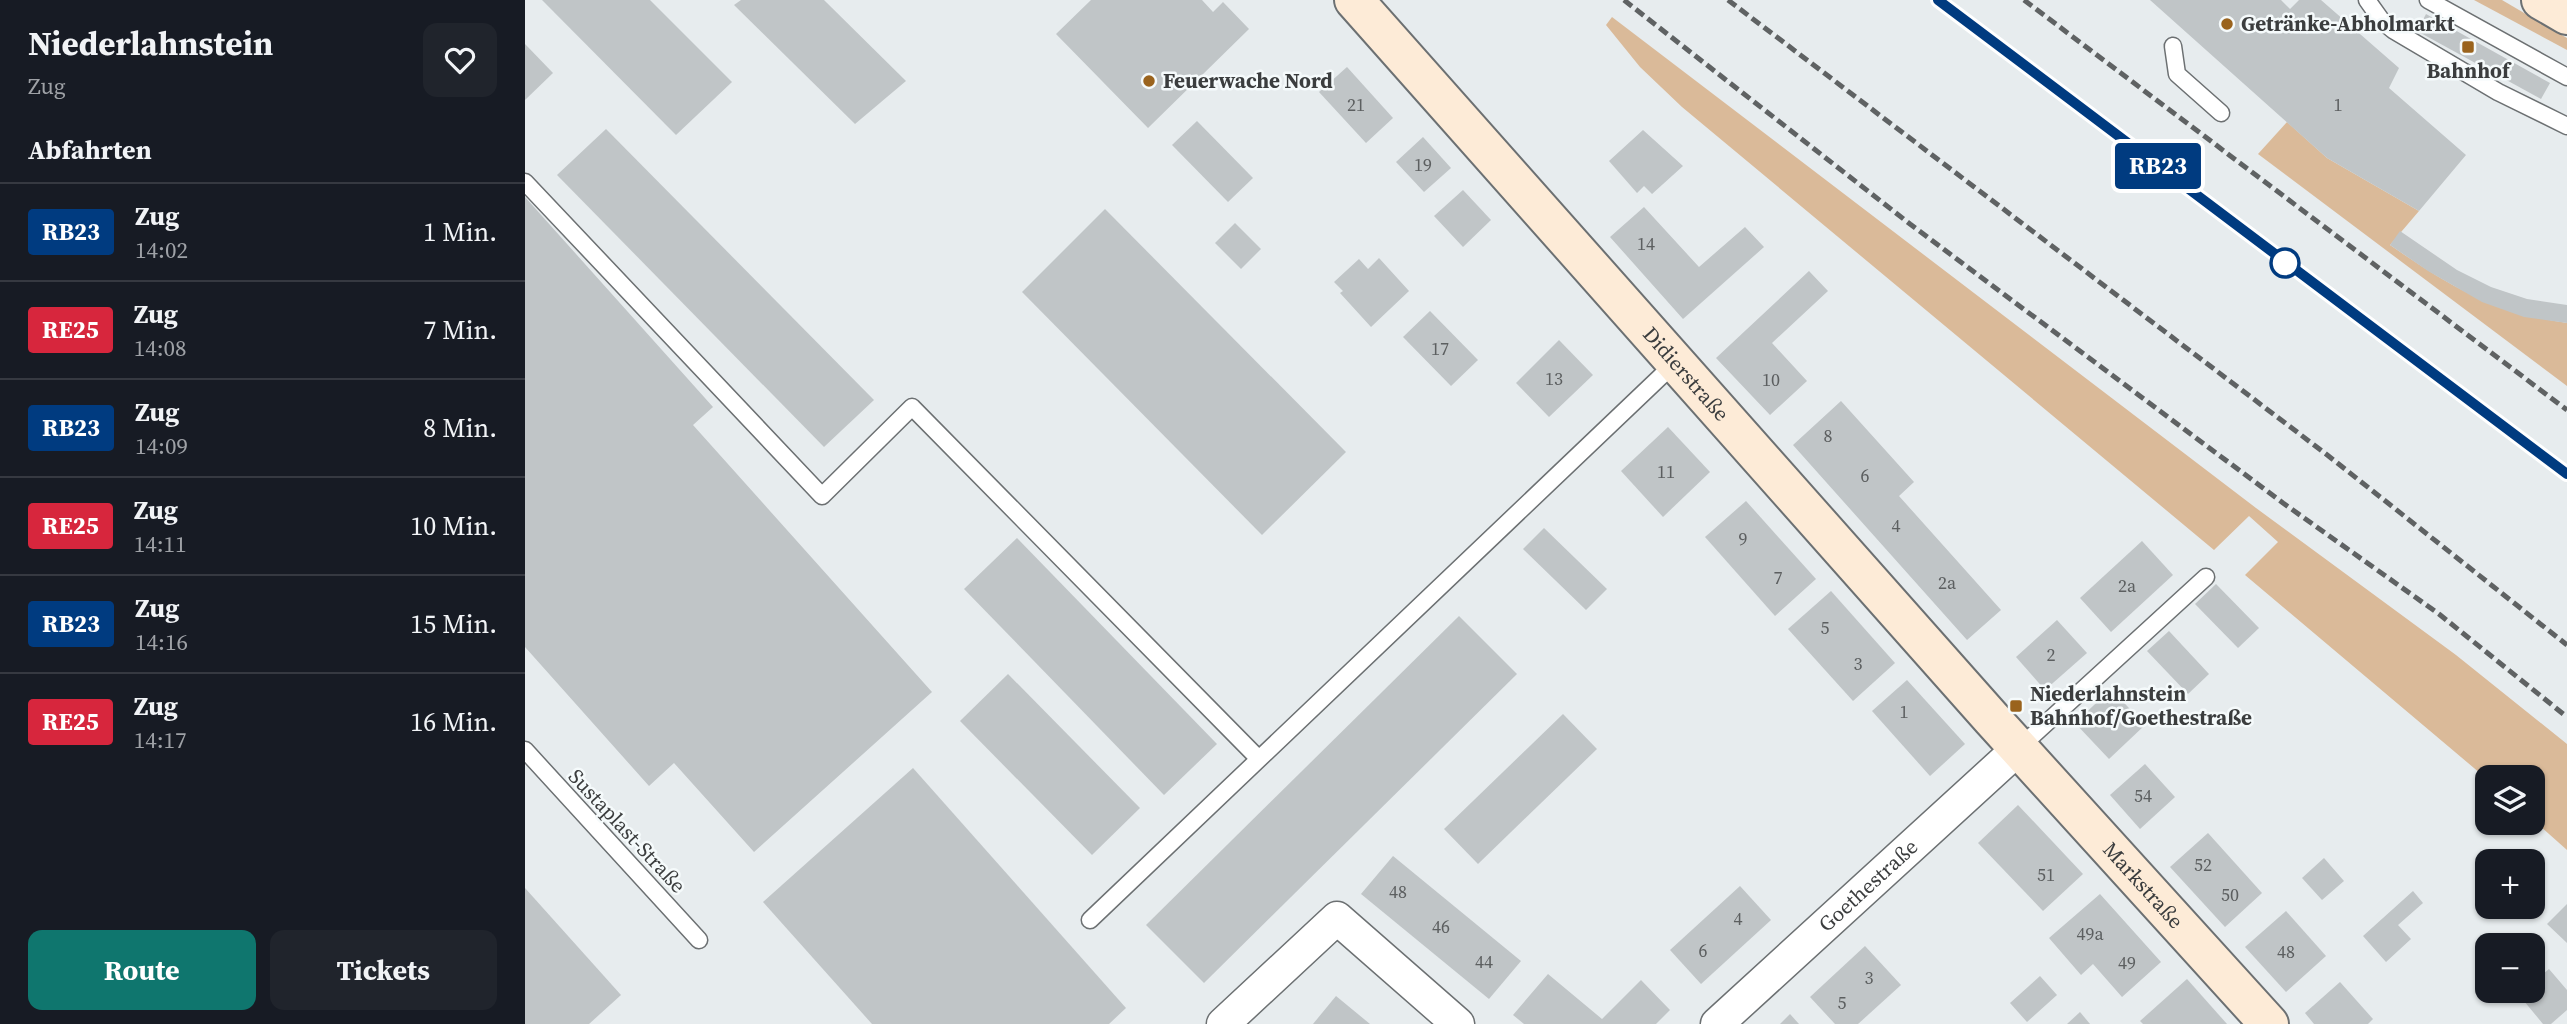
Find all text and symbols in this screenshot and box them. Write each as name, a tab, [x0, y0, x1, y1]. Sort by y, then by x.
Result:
place label: Getränke-Abholmarkt	[2241, 9, 2455, 38]
marker: Getränke-Abholmarkt	[2219, 16, 2235, 32]
text: Niederlahnstein	[28, 21, 273, 66]
button: heart	[423, 23, 497, 97]
marker: Bahnhof	[2460, 39, 2476, 55]
place label: Bahnhof	[2426, 56, 2512, 85]
place label: Feuerwache Nord	[1163, 66, 1333, 95]
text: Zug	[28, 70, 66, 102]
marker: Feuerwache Nord	[1141, 73, 1157, 89]
house number: 21	[1347, 92, 1365, 117]
house number: 1	[2334, 92, 2343, 117]
text: Abfahrten	[28, 132, 152, 168]
line badge: RB23	[2109, 143, 2207, 189]
text: RB23	[2129, 149, 2187, 182]
house number: 19	[1414, 152, 1432, 177]
text: Zug	[135, 198, 179, 234]
text: 1 Min.	[423, 214, 497, 250]
text: RB23	[42, 215, 100, 248]
house number: 14	[1637, 231, 1655, 256]
text: 14:02	[135, 234, 188, 266]
unlabelled marker	[2270, 248, 2300, 278]
text: Zug	[134, 296, 178, 332]
text: 7 Min.	[423, 312, 497, 348]
text: RE25	[42, 313, 99, 346]
street label: Didierstraße	[1636, 320, 1736, 427]
text: 14:08	[134, 332, 187, 364]
house number: 17	[1431, 336, 1449, 361]
house number: 13	[1545, 366, 1563, 391]
house number: 10	[1762, 367, 1780, 392]
text: Zug	[135, 394, 179, 430]
text: 8 Min.	[423, 410, 497, 446]
text: RB23	[42, 411, 100, 444]
house number: 8	[1824, 423, 1833, 448]
text: 14:09	[135, 430, 188, 462]
house number: 11	[1657, 459, 1675, 484]
house number: 6	[1861, 463, 1870, 488]
text: Zug	[134, 492, 178, 528]
text: 10 Min.	[410, 508, 497, 544]
text: RE25	[42, 509, 99, 542]
house number: 4	[1892, 513, 1901, 538]
house number: 9	[1739, 526, 1748, 551]
text: 14:11	[134, 528, 187, 560]
house number: 7	[1774, 565, 1783, 590]
house number: 2a	[1938, 570, 1957, 595]
house number: 2a	[2118, 573, 2137, 598]
text: Zug	[135, 590, 179, 626]
text: 15 Min.	[410, 606, 497, 642]
text: RB23	[42, 607, 100, 640]
house number: 5	[1821, 615, 1830, 640]
text: 14:16	[135, 626, 188, 658]
house number: 2	[2047, 642, 2056, 667]
house number: 3	[1854, 651, 1863, 676]
place label: Niederlahnstein Bahnhof/Goethestraße	[2030, 679, 2252, 732]
text: Zug	[134, 688, 178, 724]
marker: Niederlahnstein Bahnhof/Goethestraße	[2008, 698, 2024, 714]
house number: 1	[1900, 699, 1909, 724]
text: 16 Min.	[410, 704, 497, 740]
text: RE25	[42, 705, 99, 738]
text: 14:17	[134, 724, 187, 756]
street label: Sustaplast-Straße	[562, 762, 693, 899]
map controls	[2475, 765, 2545, 1003]
button: layers	[2475, 765, 2545, 835]
house number: 54	[2134, 783, 2152, 808]
street label: Goethestraße	[1812, 832, 1924, 938]
street label: Markstraße	[2097, 835, 2190, 935]
button: +	[2475, 849, 2545, 919]
house number: 52	[2194, 852, 2212, 877]
house number: 51	[2037, 862, 2055, 887]
house number: 48	[1389, 879, 1407, 904]
house number: 50	[2221, 882, 2239, 907]
house number: 4	[1734, 906, 1743, 931]
house number: 46	[1432, 914, 1450, 939]
house number: 49a	[2076, 921, 2104, 946]
button: Route	[28, 930, 256, 1010]
button: Tickets	[270, 930, 497, 1010]
button: −	[2475, 933, 2545, 1003]
house number: 6	[1699, 938, 1708, 963]
house number: 48	[2277, 939, 2295, 964]
house number: 44	[1475, 949, 1493, 974]
house number: 49	[2118, 950, 2136, 975]
house number: 3	[1865, 965, 1874, 990]
house number: 5	[1838, 990, 1847, 1015]

